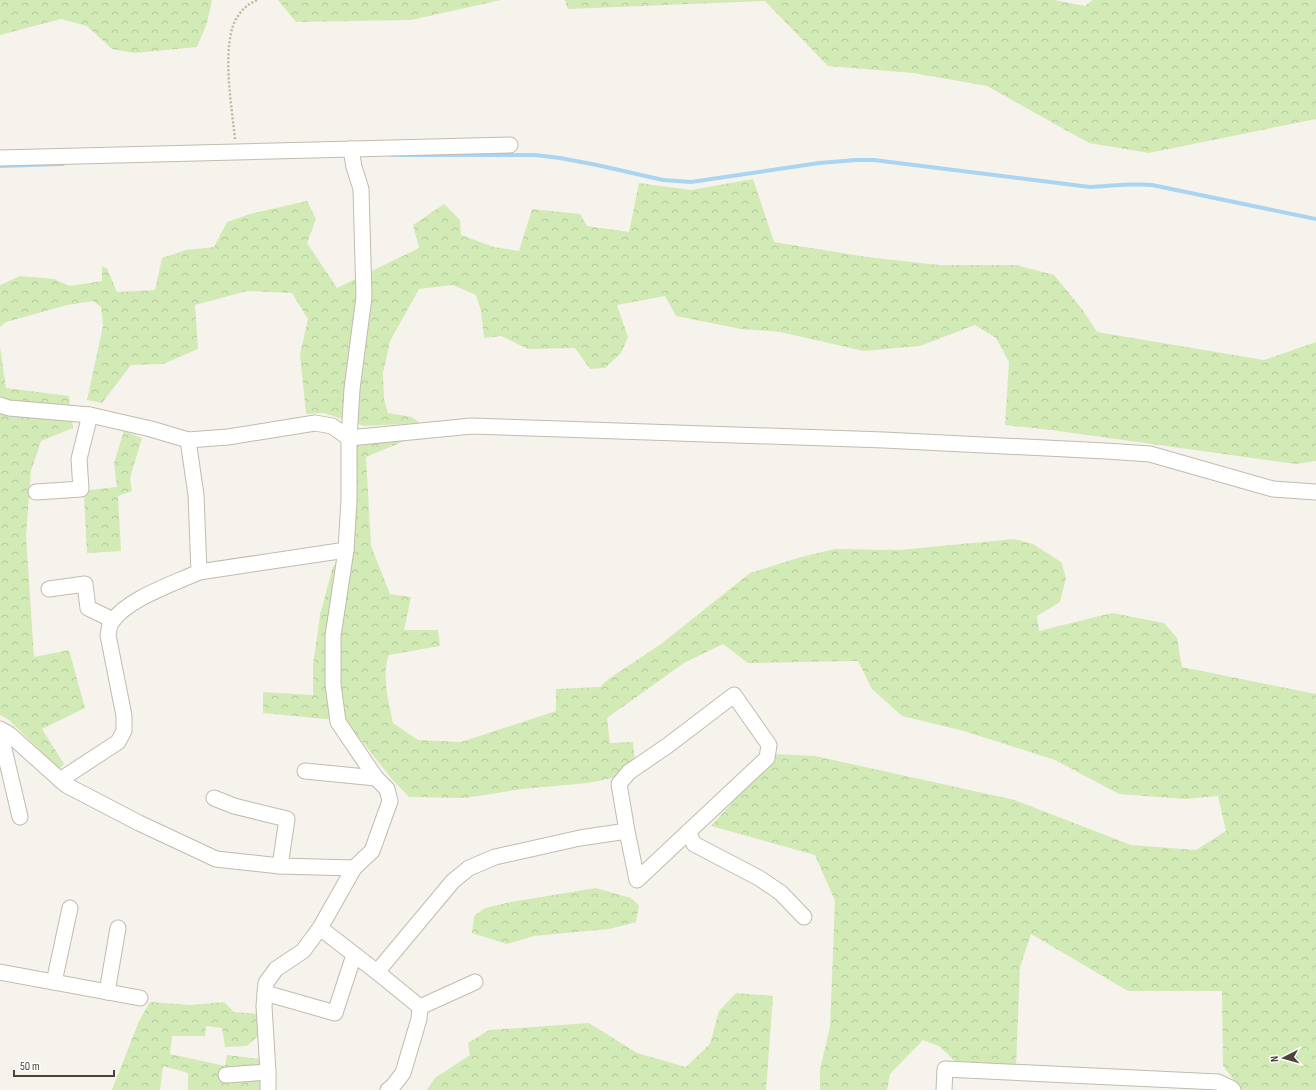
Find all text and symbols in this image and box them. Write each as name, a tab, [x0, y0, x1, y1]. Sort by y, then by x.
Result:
north arrow	[1264, 1038, 1304, 1078]
scale bar	[14, 1052, 114, 1078]
text: N	[1268, 1055, 1281, 1063]
text: 50 m	[20, 1059, 40, 1074]

